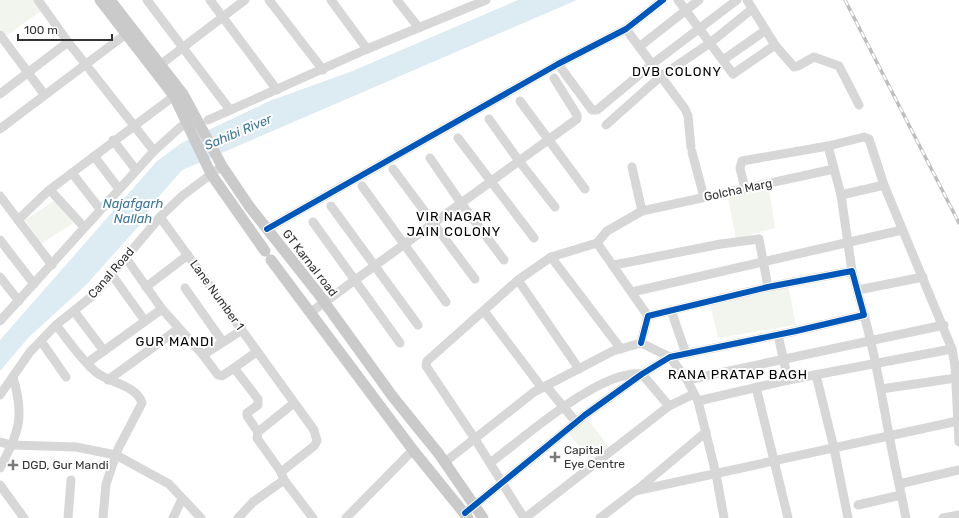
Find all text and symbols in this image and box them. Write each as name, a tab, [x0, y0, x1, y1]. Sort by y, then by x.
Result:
scale bar	[18, 16, 112, 42]
text: 100 m	[24, 23, 58, 37]
district label: DVB COLONY	[632, 64, 722, 79]
water label: Sahibi River	[202, 111, 275, 153]
street label: Golcha Marg	[703, 176, 773, 204]
water label: Najafgarh Nallah	[103, 196, 163, 226]
district label: VIR NAGAR JAIN COLONY	[407, 209, 501, 239]
street label: GT Karnal road	[280, 227, 340, 299]
street label: Canal Road	[85, 245, 137, 301]
street label: Lane Number 1	[187, 257, 247, 333]
district label: GUR MANDI	[135, 334, 215, 349]
district label: RANA PRATAP BAGH	[668, 367, 808, 382]
place label: Capital Eye Centre	[564, 443, 625, 471]
marker: Capital Eye Centre	[549, 451, 561, 463]
place label: DGD, Gur Mandi	[22, 458, 109, 472]
marker: DGD, Gur Mandi	[7, 459, 19, 471]

